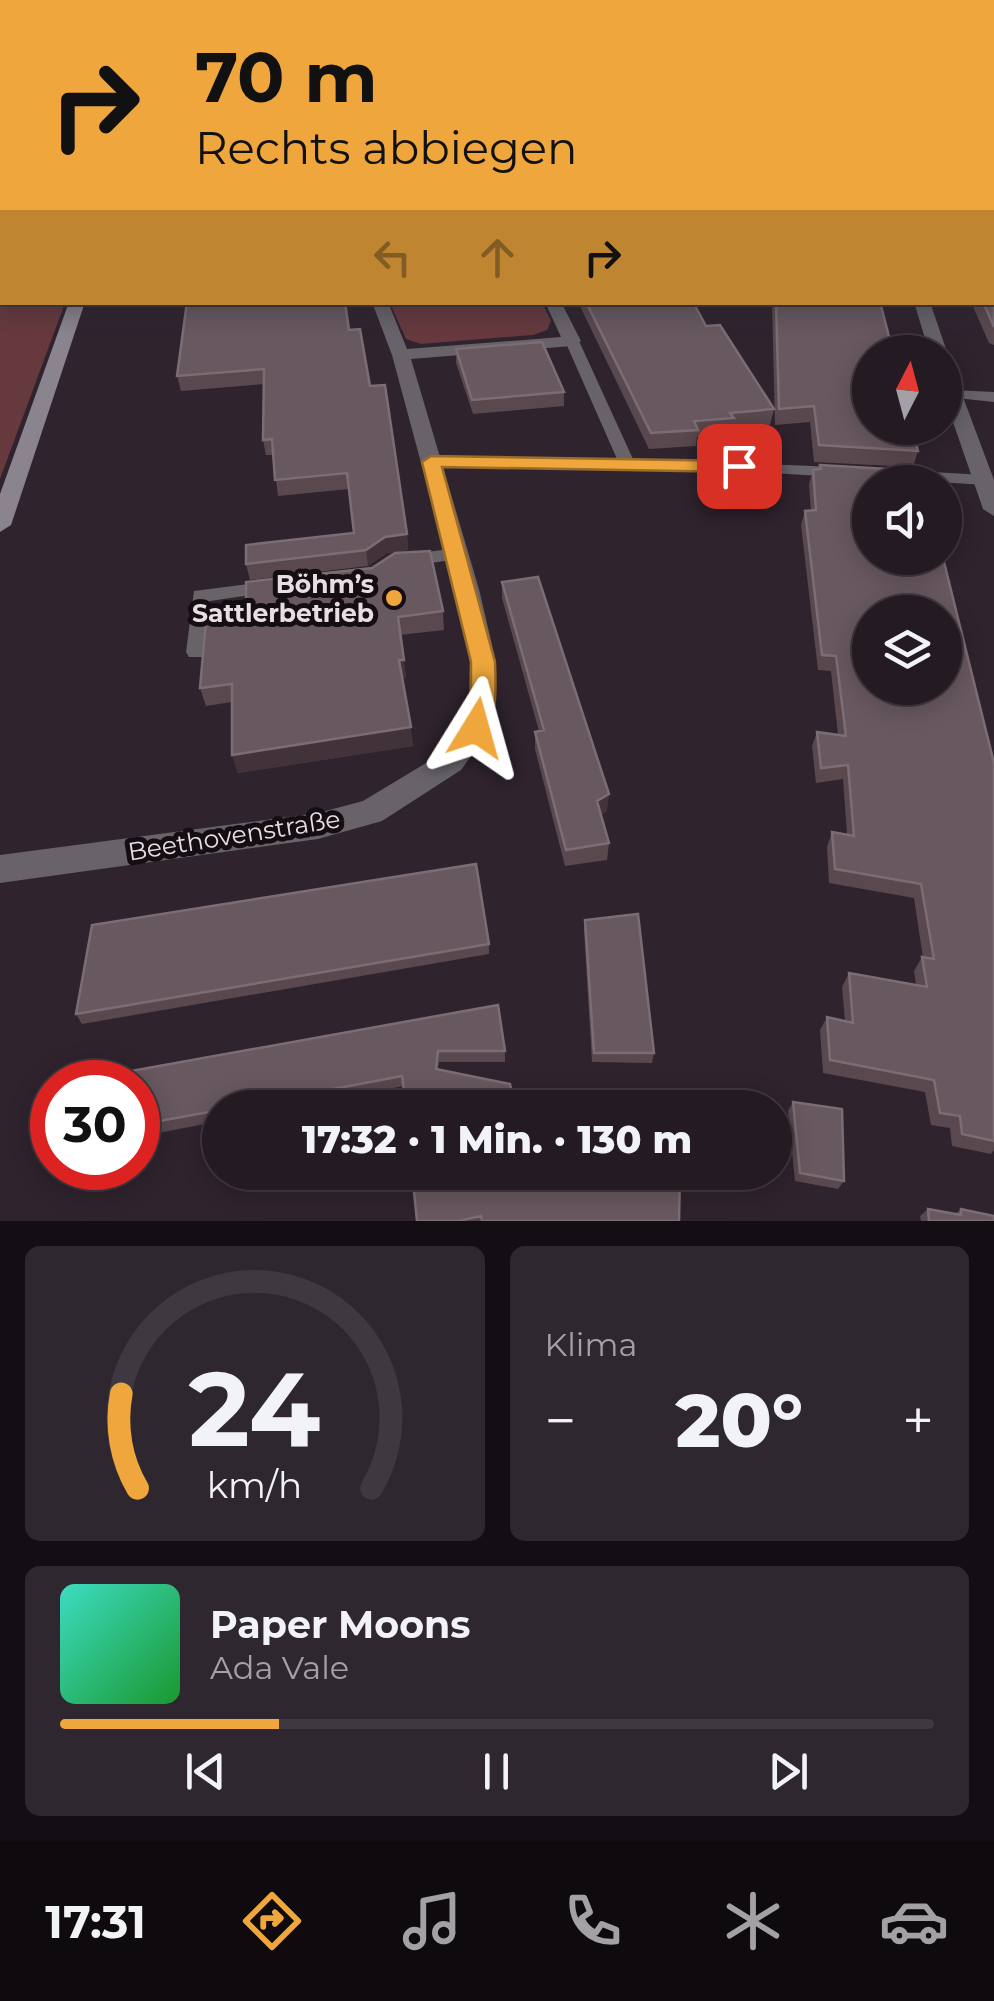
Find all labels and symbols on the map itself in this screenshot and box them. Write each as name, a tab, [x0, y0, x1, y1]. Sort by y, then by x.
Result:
north arrow	[852, 335, 962, 445]
pin	[697, 424, 782, 509]
place label: Böhm’s Sattlerbetrieb	[192, 569, 374, 628]
marker: Böhm’s Sattlerbetrieb	[383, 587, 405, 609]
position arrow	[424, 676, 528, 780]
street label: Beethovenstraße	[126, 803, 342, 867]
speed limit sign: 30	[30, 1060, 160, 1190]

